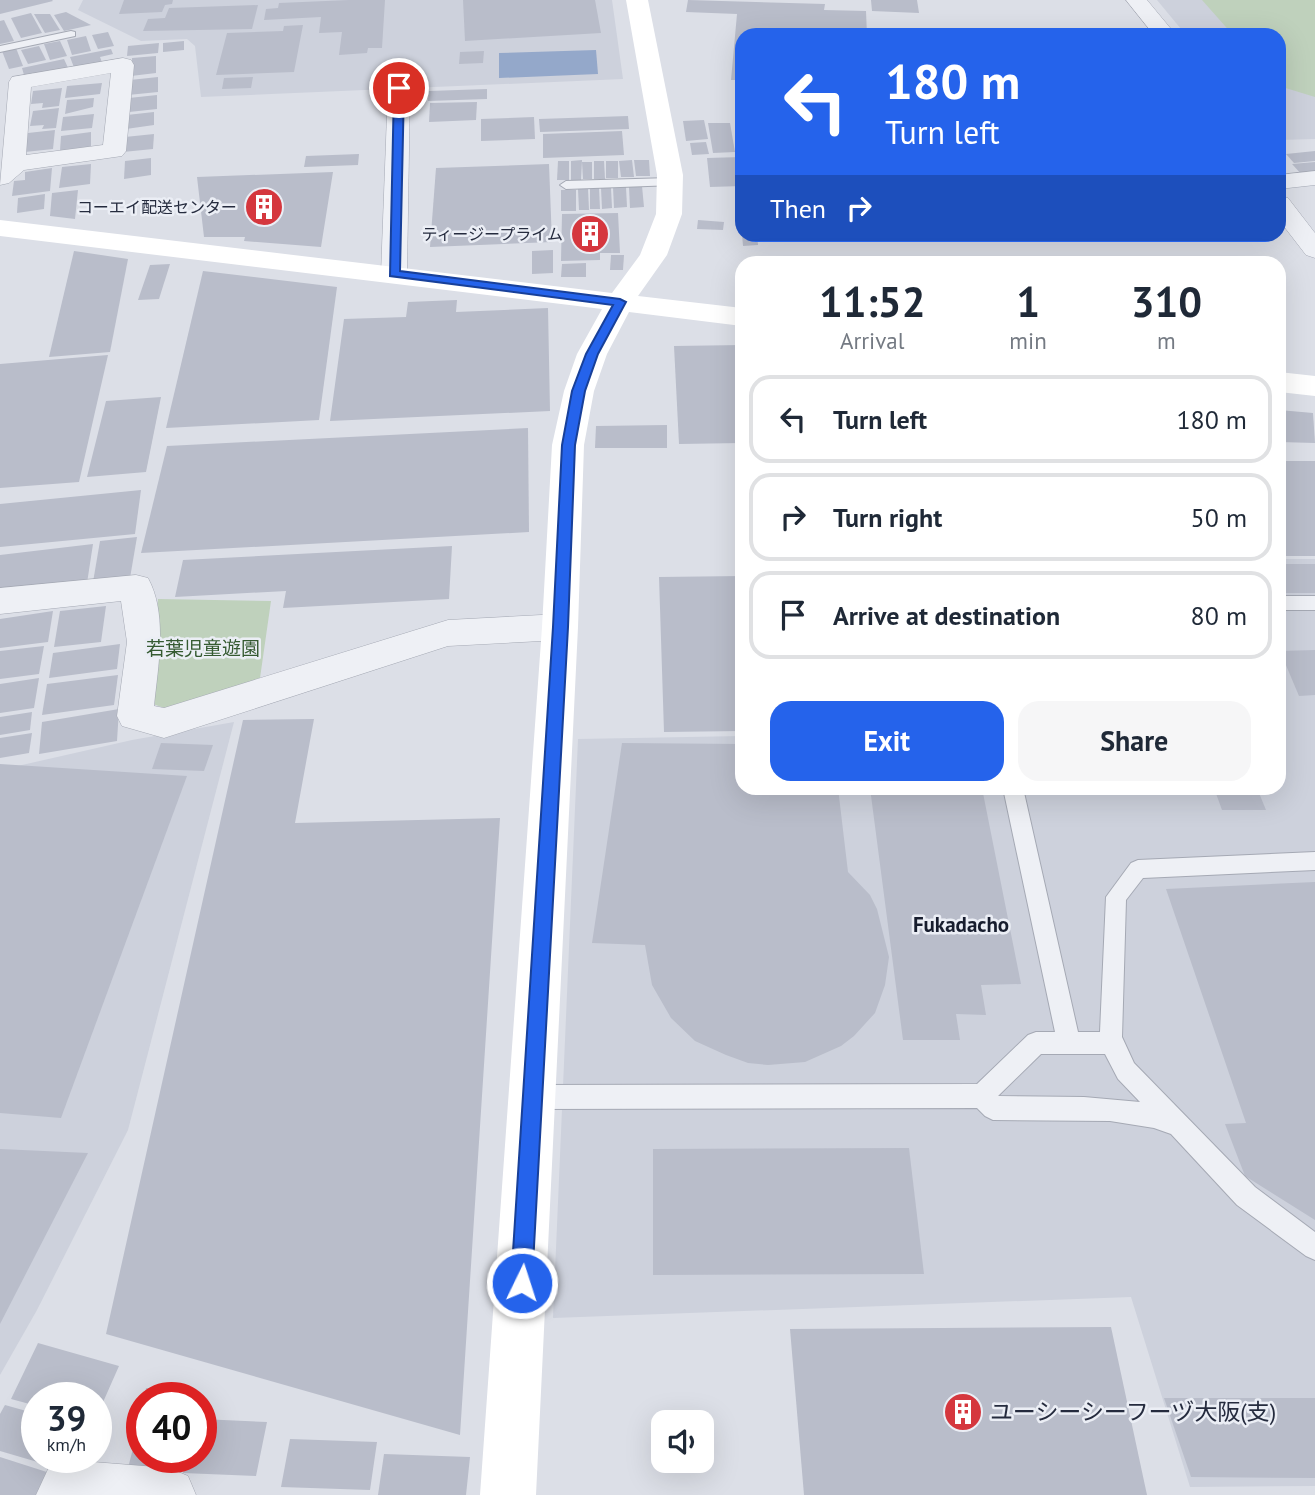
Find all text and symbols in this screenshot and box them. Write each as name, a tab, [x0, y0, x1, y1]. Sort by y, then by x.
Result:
text: 180 m	[885, 49, 1020, 113]
icon: left	[770, 56, 861, 147]
pin	[369, 58, 429, 118]
icon: arrive	[380, 69, 418, 107]
text: Turn left	[885, 111, 1000, 153]
building icon: コーエイ配送センター	[243, 186, 285, 228]
icon: right	[840, 189, 878, 227]
text: Then	[770, 192, 826, 225]
place label: コーエイ配送センター	[77, 197, 237, 217]
building icon: ティージープライム	[569, 213, 611, 255]
place label: ティージープライム	[422, 224, 563, 244]
text: 11:52	[819, 274, 925, 329]
text: 1	[1016, 274, 1040, 329]
text: 310	[1131, 274, 1202, 329]
text: Arrival	[840, 326, 904, 355]
text: min	[1009, 326, 1047, 355]
text: m	[1157, 326, 1176, 355]
icon: left	[774, 400, 812, 438]
text: Turn left	[833, 403, 927, 436]
text: 180 m	[1176, 403, 1247, 436]
icon: right	[774, 498, 812, 536]
text: Turn right	[833, 501, 942, 534]
text: 50 m	[1191, 501, 1247, 534]
icon: arrive	[774, 596, 812, 634]
text: Arrive at destination	[833, 599, 1060, 632]
text: 80 m	[1191, 599, 1247, 632]
park label: 若葉児童遊園	[146, 636, 260, 660]
button: Exit	[770, 701, 1004, 781]
button: Share	[1018, 701, 1251, 781]
district label: Fukadacho	[913, 911, 1009, 938]
position arrow	[485, 1246, 559, 1320]
speed limit sign: 40	[126, 1382, 217, 1473]
building icon: ユーシーシーフーヅ大阪(支)	[942, 1391, 984, 1433]
text: 39	[47, 1395, 86, 1441]
place label: ユーシーシーフーヅ大阪(支)	[990, 1397, 1276, 1426]
map controls	[651, 1410, 714, 1473]
button: sound	[651, 1410, 714, 1473]
text: km/h	[47, 1433, 86, 1456]

